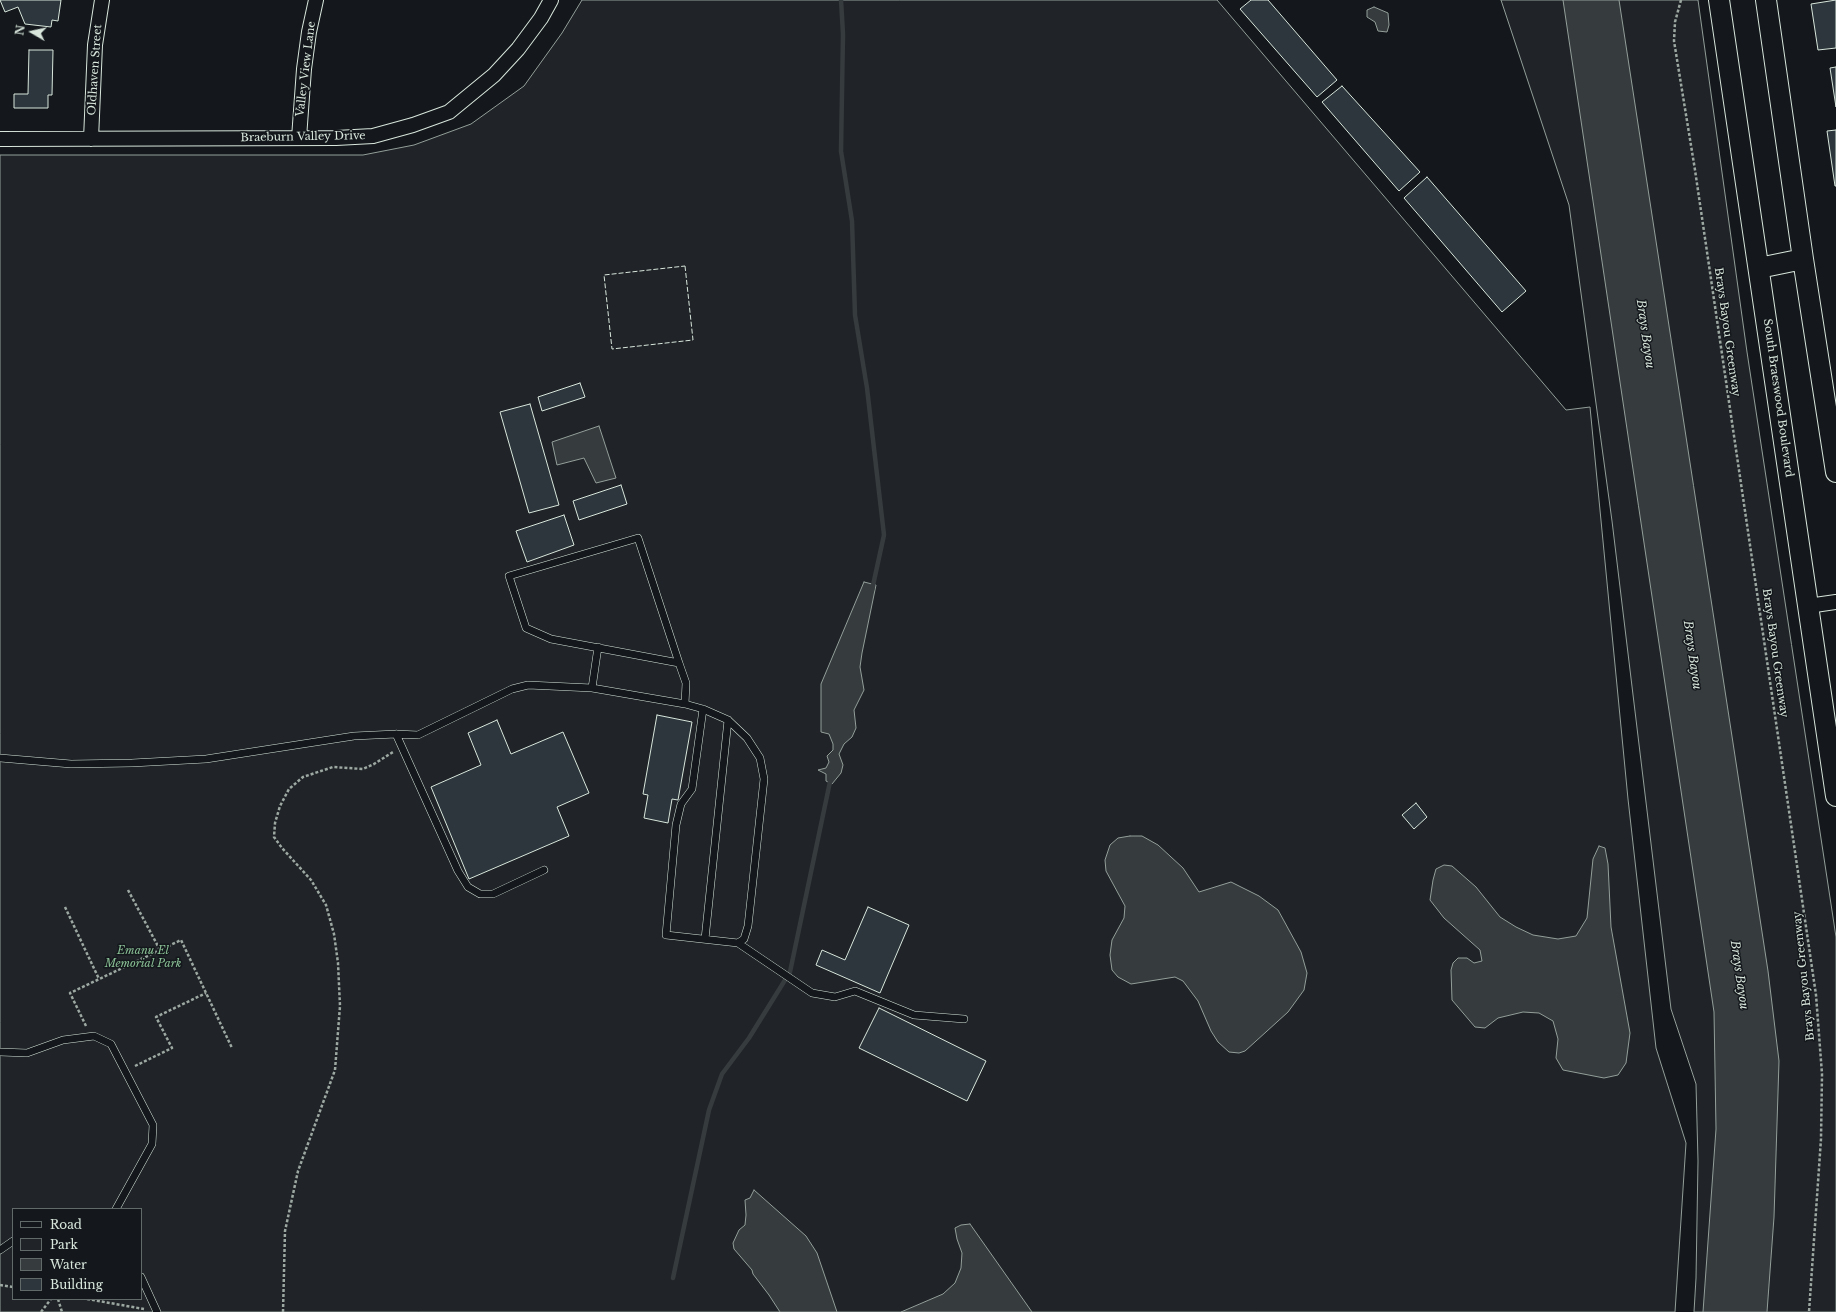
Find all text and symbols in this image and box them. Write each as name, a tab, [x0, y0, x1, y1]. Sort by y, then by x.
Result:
north arrow	[12, 12, 52, 52]
street label: Valley View Lane	[294, 21, 318, 117]
text: N	[12, 24, 28, 36]
street label: Oldhaven Street	[85, 24, 105, 116]
street label: Braeburn Valley Drive	[240, 129, 366, 145]
street label: Brays Bayou Greenway	[1711, 267, 1743, 397]
water label: Brays Bayou	[1633, 298, 1657, 370]
street label: South Braeswood Boulevard	[1760, 318, 1796, 478]
street label: Brays Bayou Greenway	[1759, 588, 1791, 718]
water label: Brays Bayou	[1680, 619, 1704, 691]
street label: Brays Bayou Greenway	[1791, 911, 1817, 1041]
water label: Brays Bayou	[1727, 939, 1751, 1011]
park label: Emanu El Memorial Park	[105, 944, 181, 970]
legend	[12, 1208, 142, 1300]
text: Road	[50, 1217, 82, 1232]
text: Park	[50, 1237, 78, 1252]
text: Water	[50, 1257, 87, 1272]
text: Building	[50, 1277, 103, 1292]

